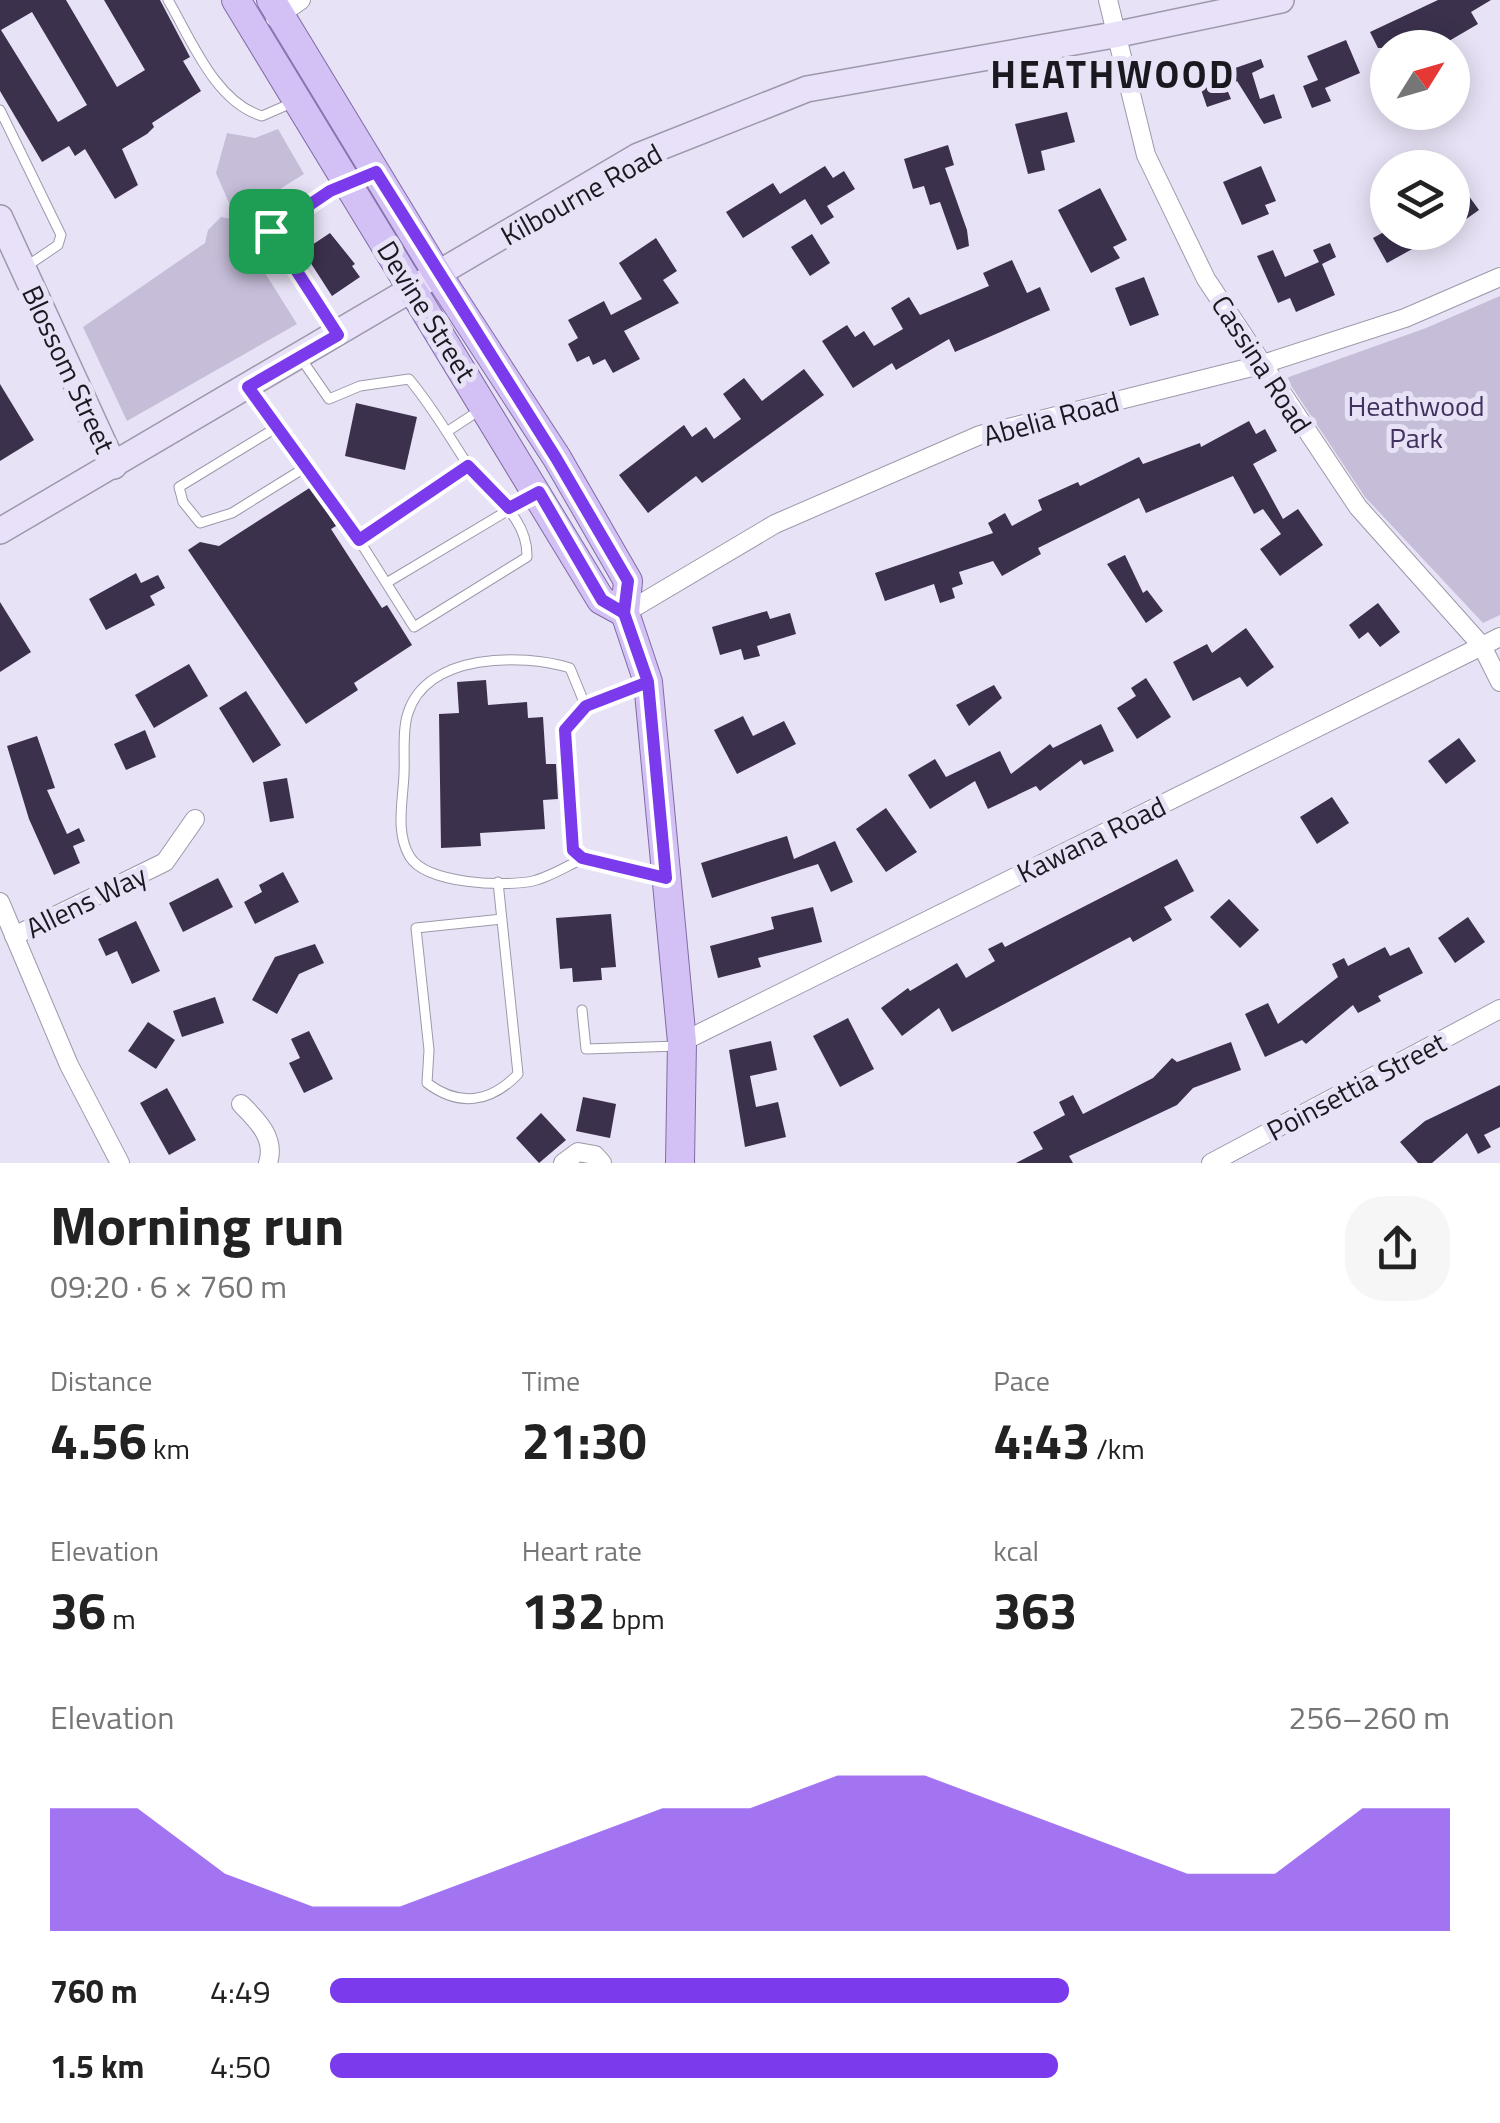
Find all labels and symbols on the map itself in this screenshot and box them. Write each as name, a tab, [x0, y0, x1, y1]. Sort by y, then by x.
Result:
north arrow	[1370, 30, 1470, 130]
district label: HEATHWOOD	[990, 45, 1236, 103]
street label: Kilbourne Road	[492, 132, 670, 256]
pin	[229, 189, 314, 274]
street label: Devine Street	[367, 232, 487, 390]
street label: Blossom Street	[11, 278, 127, 460]
street label: Cassina Road	[1201, 286, 1323, 442]
street label: Abelia Road	[978, 379, 1124, 457]
park label: Heathwood Park	[1347, 384, 1485, 459]
street label: Kawana Road	[1009, 784, 1173, 894]
street label: Allens Way	[18, 853, 154, 949]
street label: Poinsettia Street	[1259, 1021, 1454, 1151]

